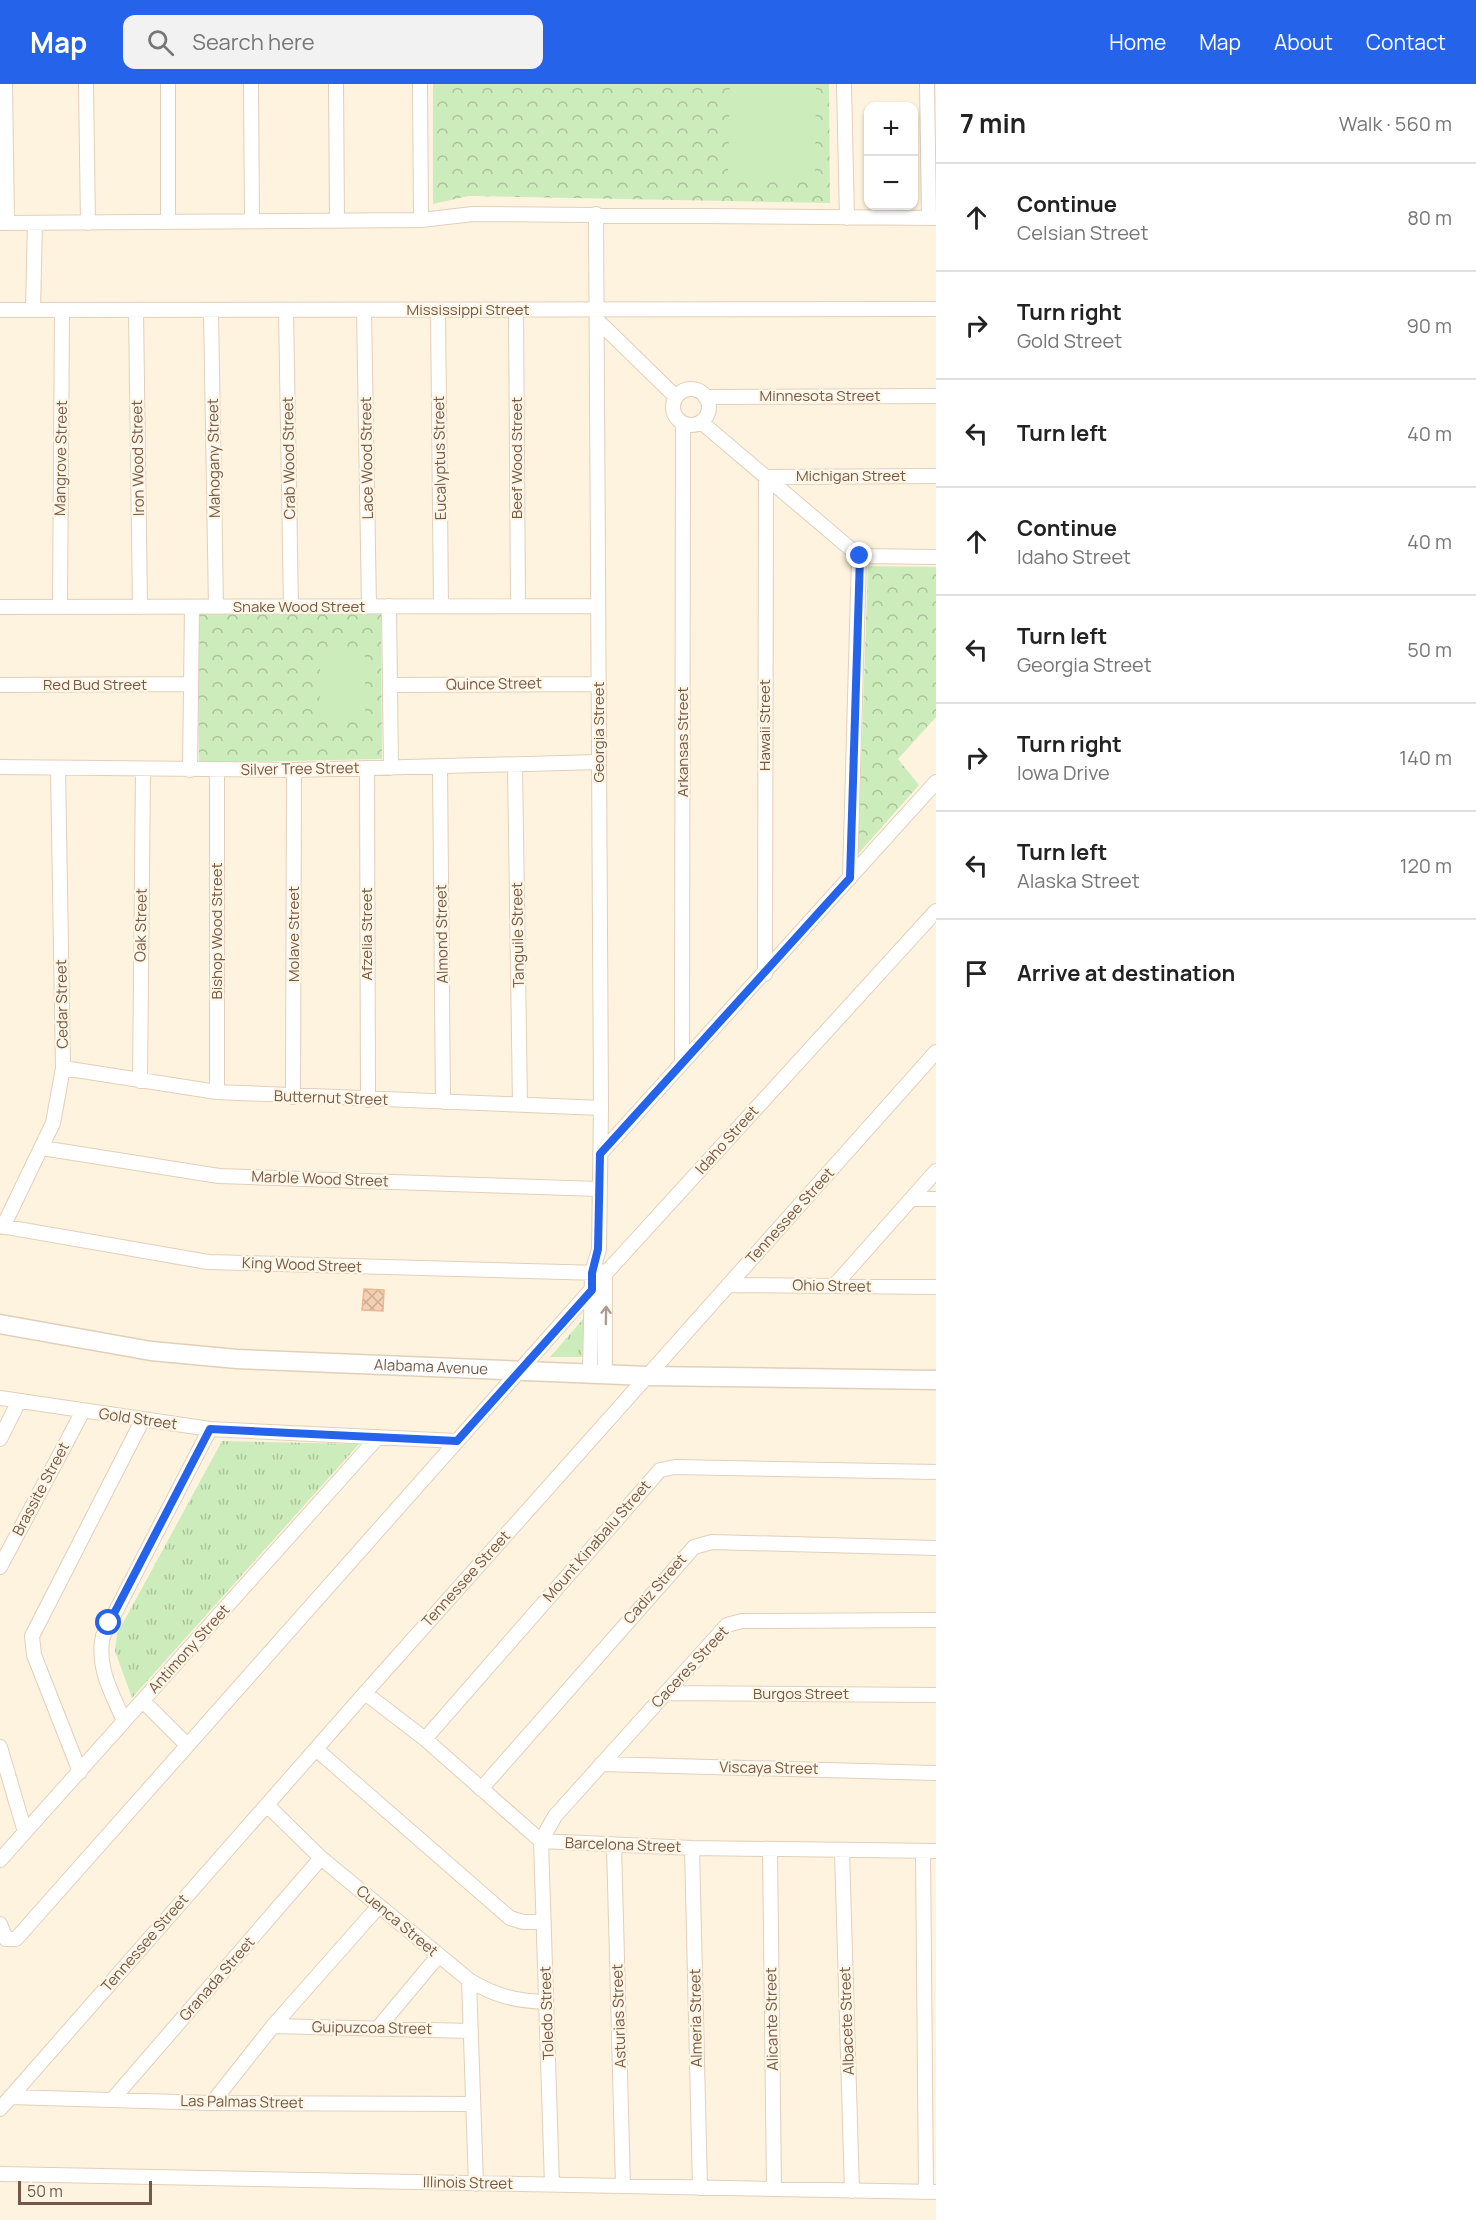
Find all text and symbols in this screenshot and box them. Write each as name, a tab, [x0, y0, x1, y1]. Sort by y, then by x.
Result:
search box	[123, 15, 543, 69]
text: Map	[30, 23, 87, 61]
icon: search	[144, 26, 177, 59]
text: Search here	[192, 27, 315, 57]
text: Home	[1109, 28, 1166, 56]
text: Map	[1199, 28, 1241, 56]
text: About	[1274, 28, 1333, 56]
text: Contact	[1366, 28, 1446, 56]
map controls	[864, 102, 918, 210]
button: +	[864, 102, 918, 156]
text: 7 min	[960, 105, 1026, 141]
text: Walk · 560 m	[1339, 110, 1452, 137]
button: −	[864, 156, 918, 210]
text: Continue	[1017, 189, 1117, 219]
icon: ahead	[960, 201, 993, 234]
text: 80 m	[1407, 204, 1452, 231]
text: Celsian Street	[1017, 219, 1149, 246]
text: Turn right	[1017, 297, 1122, 327]
street label: Mississippi Street	[407, 299, 529, 320]
icon: right	[960, 309, 993, 342]
text: 90 m	[1406, 312, 1452, 339]
text: Gold Street	[1017, 327, 1122, 354]
street label: Minnesota Street	[760, 385, 880, 406]
street label: Crab Wood Street	[277, 396, 300, 520]
street label: Eucalyptus Street	[428, 396, 451, 520]
street label: Lace Wood Street	[355, 397, 378, 520]
street label: Beef Wood Street	[506, 397, 527, 519]
street label: Mahogany Street	[202, 398, 225, 518]
street label: Mangrove Street	[49, 400, 72, 516]
street label: Iron Wood Street	[126, 400, 149, 516]
icon: left	[960, 417, 993, 450]
text: Turn left	[1017, 418, 1107, 448]
text: 40 m	[1407, 420, 1452, 447]
street label: Michigan Street	[796, 465, 906, 486]
text: Continue	[1017, 513, 1117, 543]
icon: ahead	[960, 525, 993, 558]
text: 40 m	[1407, 528, 1452, 555]
route end	[846, 542, 872, 568]
text: Idaho Street	[1017, 543, 1131, 570]
street label: Snake Wood Street	[233, 596, 365, 617]
text: Turn left	[1017, 621, 1107, 651]
icon: left	[960, 633, 993, 666]
text: 50 m	[1407, 636, 1452, 663]
text: Georgia Street	[1017, 651, 1152, 678]
street label: Quince Street	[446, 672, 542, 695]
street label: Red Bud Street	[43, 674, 147, 695]
street label: Hawaii Street	[754, 679, 775, 771]
street label: Georgia Street	[588, 681, 609, 783]
street label: Arkansas Street	[672, 687, 693, 797]
text: Turn right	[1017, 729, 1122, 759]
icon: right	[960, 741, 993, 774]
text: 140 m	[1399, 744, 1452, 771]
street label: Silver Tree Street	[240, 757, 360, 780]
text: Iowa Drive	[1017, 759, 1110, 786]
text: Turn left	[1017, 837, 1107, 867]
icon: left	[960, 849, 993, 882]
text: 120 m	[1400, 852, 1452, 879]
street label: Bishop Wood Street	[206, 862, 227, 1000]
text: Alaska Street	[1017, 867, 1140, 894]
street label: Tanguile Street	[506, 882, 529, 988]
street label: Almond Street	[430, 884, 453, 984]
street label: Molave Street	[283, 886, 304, 982]
street label: Oak Street	[129, 888, 152, 962]
street label: Afzelia Street	[356, 888, 377, 980]
icon: arrive	[960, 957, 993, 990]
text: Arrive at destination	[1017, 958, 1235, 988]
street label: Cedar Street	[50, 959, 73, 1049]
street label: Butternut Street	[274, 1085, 388, 1110]
street label: Idaho Street	[690, 1101, 763, 1178]
street label: Tennessee Street	[741, 1163, 839, 1268]
street label: Marble Wood Street	[251, 1166, 389, 1191]
street label: King Wood Street	[242, 1252, 362, 1277]
street label: Ohio Street	[792, 1274, 872, 1297]
one-way arrow	[600, 1306, 612, 1326]
street label: Alabama Avenue	[374, 1354, 489, 1379]
street label: Gold Street	[98, 1403, 179, 1434]
street label: Brassite Street	[7, 1438, 74, 1539]
street label: Mount Kinabalu Street	[538, 1475, 655, 1606]
street label: Tennessee Street	[417, 1526, 515, 1631]
street label: Cadiz Street	[618, 1549, 691, 1628]
street label: Antimony Street	[143, 1600, 234, 1698]
route start	[95, 1609, 121, 1635]
street label: Caceres Street	[646, 1621, 733, 1712]
street label: Burgos Street	[753, 1683, 849, 1704]
street label: Viscaya Street	[719, 1756, 819, 1779]
street label: Barcelona Street	[565, 1832, 682, 1857]
street label: Cuenca Street	[352, 1880, 443, 1961]
street label: Tennessee Street	[96, 1889, 193, 1996]
street label: Granada Street	[174, 1932, 259, 2025]
street label: Asturias Street	[606, 1963, 631, 2069]
street label: Toledo Street	[534, 1966, 559, 2060]
street label: Albacete Street	[834, 1966, 859, 2076]
street label: Alicante Street	[760, 1967, 783, 2071]
street label: Almeria Street	[684, 1968, 707, 2068]
street label: Guipuzcoa Street	[312, 2016, 432, 2039]
street label: Las Palmas Street	[180, 2090, 304, 2113]
street label: Illinois Street	[423, 2171, 513, 2194]
scale bar	[18, 2178, 152, 2206]
text: 50 m	[27, 2180, 63, 2202]

